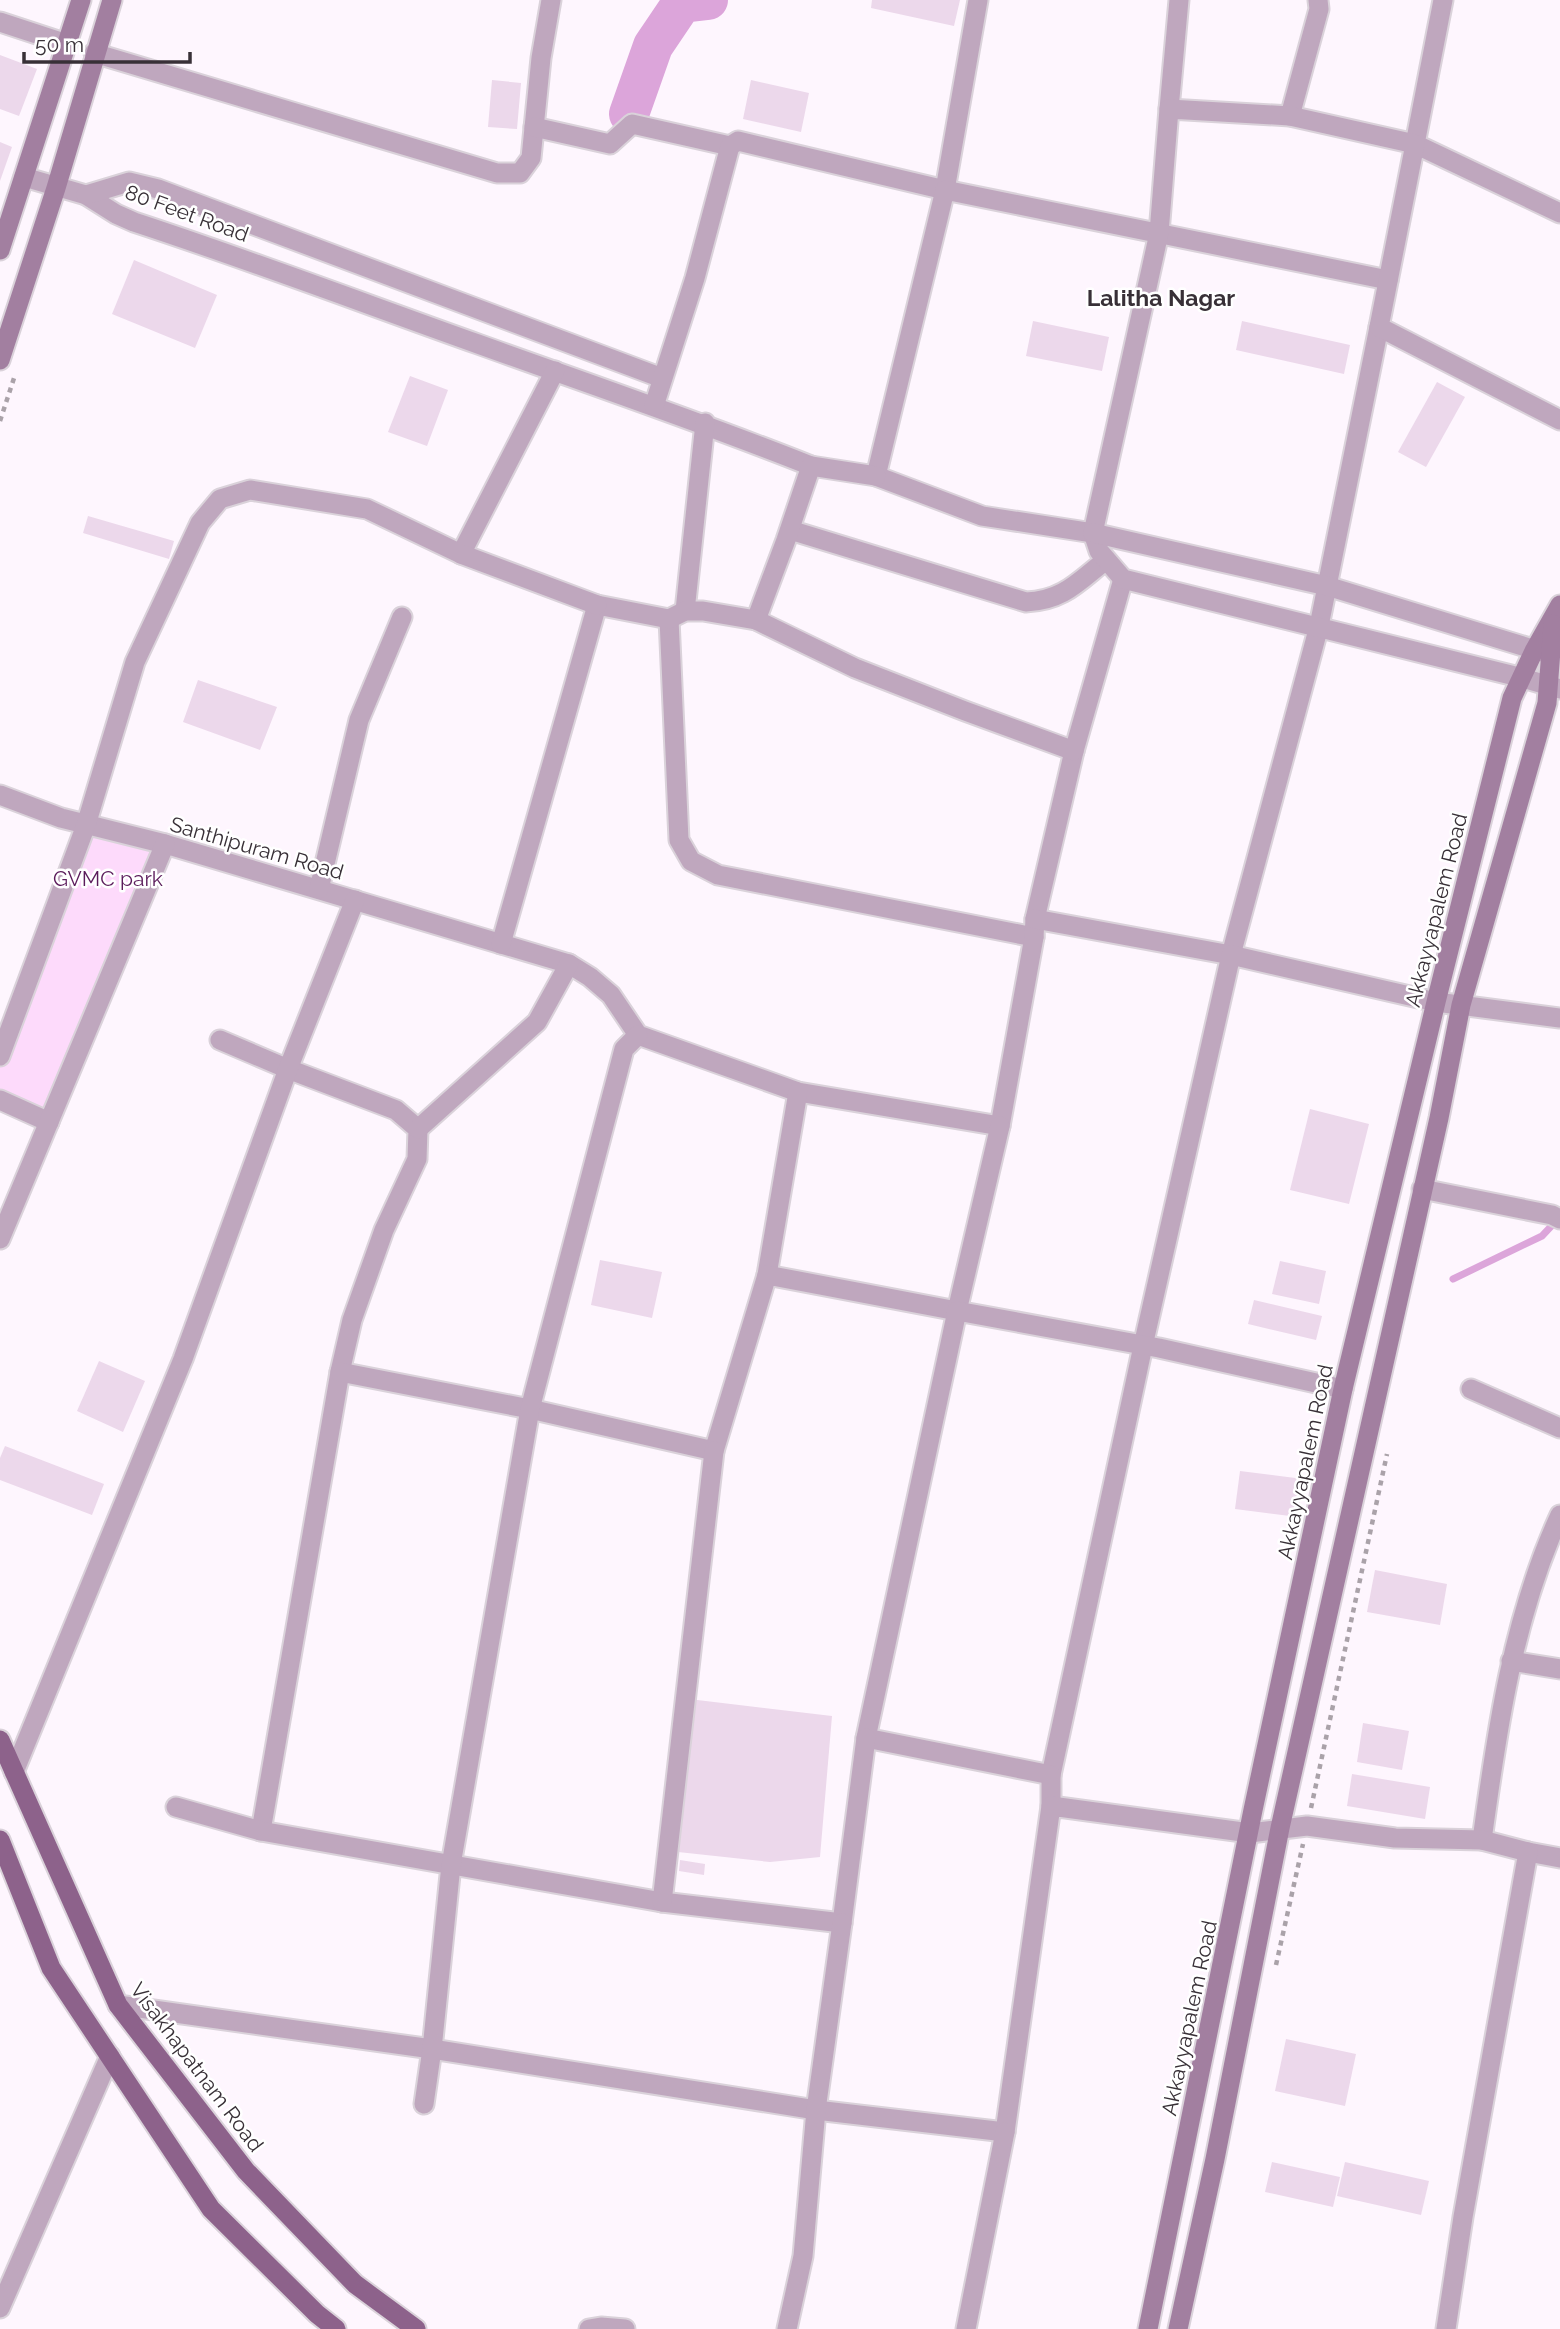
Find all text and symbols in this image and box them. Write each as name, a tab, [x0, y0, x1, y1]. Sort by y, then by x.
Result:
scale bar	[24, 21, 191, 65]
text: 50 m	[35, 32, 84, 57]
street label: 80 Feet Road	[122, 179, 252, 247]
district label: Lalitha Nagar	[1087, 284, 1235, 311]
street label: Akkayyapalem Road	[1400, 810, 1472, 1010]
street label: Santhipuram Road	[167, 811, 347, 885]
park label: GVMC park	[53, 866, 163, 891]
street label: Akkayyapalem Road	[1272, 1362, 1338, 1562]
street label: Akkayyapalem Road	[1156, 1918, 1222, 2118]
street label: Visakhapatnam Road	[125, 1977, 269, 2157]

